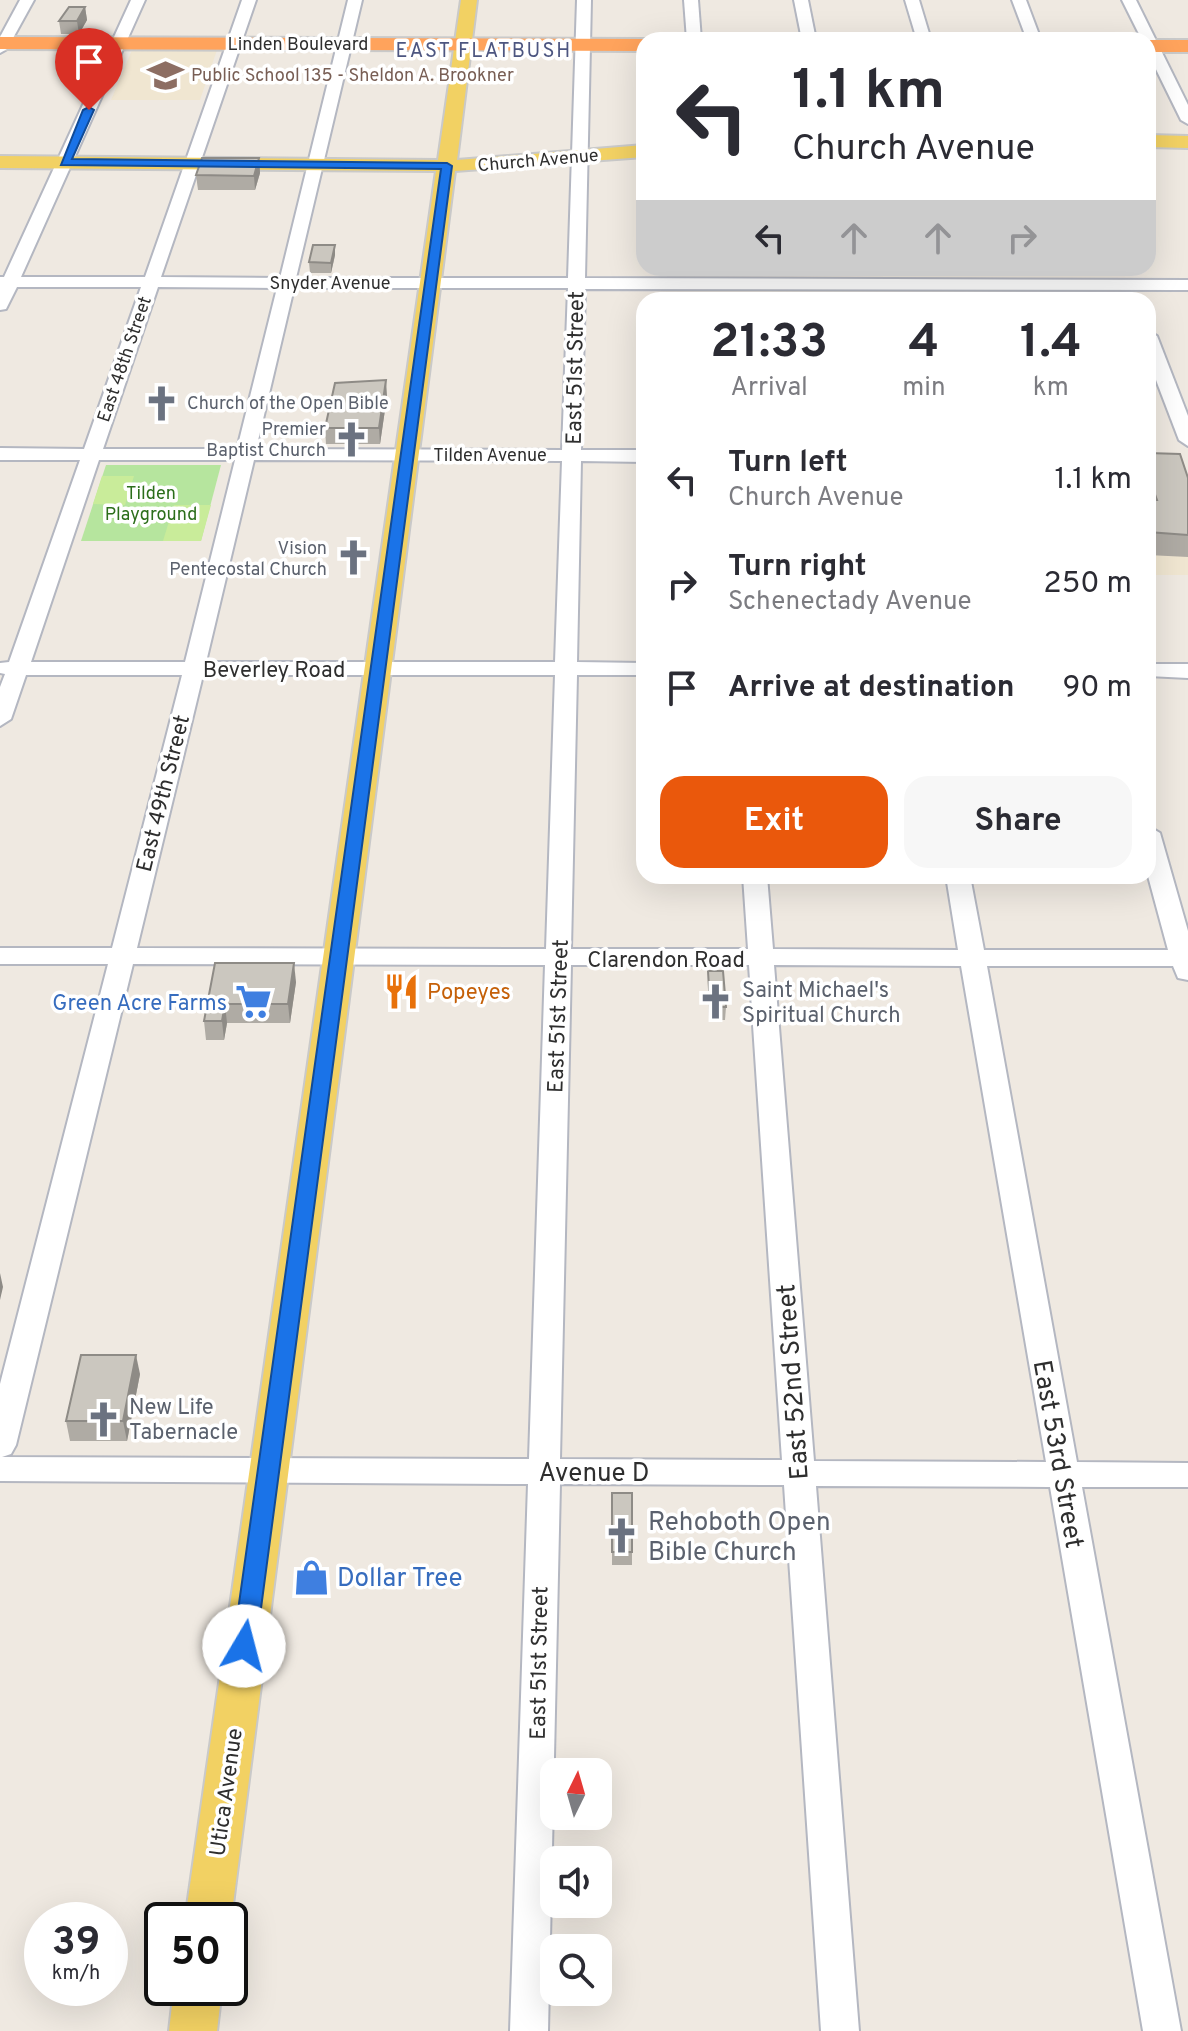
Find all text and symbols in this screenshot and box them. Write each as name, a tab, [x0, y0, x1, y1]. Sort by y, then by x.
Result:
pin	[55, 28, 123, 110]
street label: Linden Boulevard	[228, 34, 368, 57]
district label: EAST FLATBUSH	[396, 39, 572, 65]
icon: arrive	[67, 40, 111, 84]
school or university icon: Public School 135 - Sheldon A. Brookner	[146, 56, 184, 94]
text: 1.1 km	[792, 58, 945, 128]
icon: left	[660, 64, 764, 168]
place label: Public School 135 - Sheldon A. Brookner	[191, 65, 514, 88]
text: Church Avenue	[792, 127, 1035, 173]
street label: Church Avenue	[477, 145, 600, 178]
icon: left	[748, 216, 792, 260]
icon: ahead	[832, 216, 876, 260]
icon: ahead	[916, 216, 960, 260]
icon: right	[1000, 216, 1044, 260]
street label: Snyder Avenue	[270, 273, 390, 296]
street label: East 51st Street	[562, 291, 591, 445]
street label: East 48th Street	[93, 293, 158, 425]
text: 21:33	[710, 314, 828, 374]
text: 4	[908, 314, 939, 374]
text: 1.4	[1020, 314, 1082, 374]
text: Arrival	[730, 372, 808, 405]
text: min	[902, 372, 946, 405]
text: km	[1033, 372, 1069, 405]
church icon: Church of the Open Bible	[142, 384, 180, 422]
place label: Church of the Open Bible	[187, 393, 389, 416]
place label: Premier Baptist Church	[206, 419, 326, 463]
church icon: Premier Baptist Church	[333, 420, 371, 458]
street label: Tilden Avenue	[433, 445, 547, 468]
text: Turn left	[728, 445, 848, 482]
icon: left	[660, 458, 704, 502]
text: 1.1 km	[1054, 462, 1132, 499]
text: Church Avenue	[728, 482, 903, 515]
park label: Tilden Playground	[105, 483, 197, 527]
place label: Vision Pentecostal Church	[169, 538, 327, 582]
church icon: Vision Pentecostal Church	[334, 539, 372, 577]
text: Turn right	[728, 549, 866, 586]
icon: right	[660, 562, 704, 606]
text: 250 m	[1043, 566, 1132, 603]
text: Schenectady Avenue	[728, 586, 972, 619]
street label: Beverley Road	[203, 658, 345, 685]
icon: arrive	[660, 666, 704, 710]
text: Arrive at destination	[728, 670, 1014, 707]
text: 90 m	[1063, 670, 1132, 707]
street label: East 49th Street	[132, 712, 197, 875]
button: Exit	[660, 776, 888, 868]
button: Share	[904, 776, 1132, 868]
street label: East 51st Street	[543, 939, 576, 1093]
street label: Clarendon Road	[587, 948, 745, 975]
restaurant icon: Popeyes	[382, 972, 420, 1010]
place label: Saint Michael's Spiritual Church	[742, 978, 901, 1030]
place label: Popeyes	[427, 980, 511, 1007]
supermarket icon: Green Acre Farms	[234, 983, 272, 1021]
church icon: Saint Michael's Spiritual Church	[697, 983, 735, 1021]
place label: Green Acre Farms	[52, 991, 227, 1018]
street label: East 52nd Street	[771, 1283, 818, 1481]
street label: East 53rd Street	[1024, 1358, 1089, 1551]
place label: New Life Tabernacle	[129, 1395, 238, 1447]
church icon: New Life Tabernacle	[84, 1400, 122, 1438]
street label: Avenue D	[539, 1458, 649, 1491]
place label: Rehoboth Open Bible Church	[648, 1507, 831, 1570]
church icon: Rehoboth Open Bible Church	[603, 1517, 641, 1555]
shop icon: Dollar Tree	[292, 1558, 330, 1596]
place label: Dollar Tree	[337, 1563, 463, 1596]
street label: East 51st Street	[526, 1586, 555, 1740]
position arrow	[202, 1604, 286, 1688]
street label: Utica Avenue	[205, 1727, 250, 1858]
north arrow	[540, 1758, 612, 1830]
map controls	[540, 1758, 612, 2006]
button: sound	[540, 1846, 612, 1918]
speed limit sign: 50	[144, 1902, 248, 2006]
text: 39	[52, 1919, 100, 1969]
button: search	[540, 1934, 612, 2006]
text: km/h	[52, 1961, 100, 1987]

